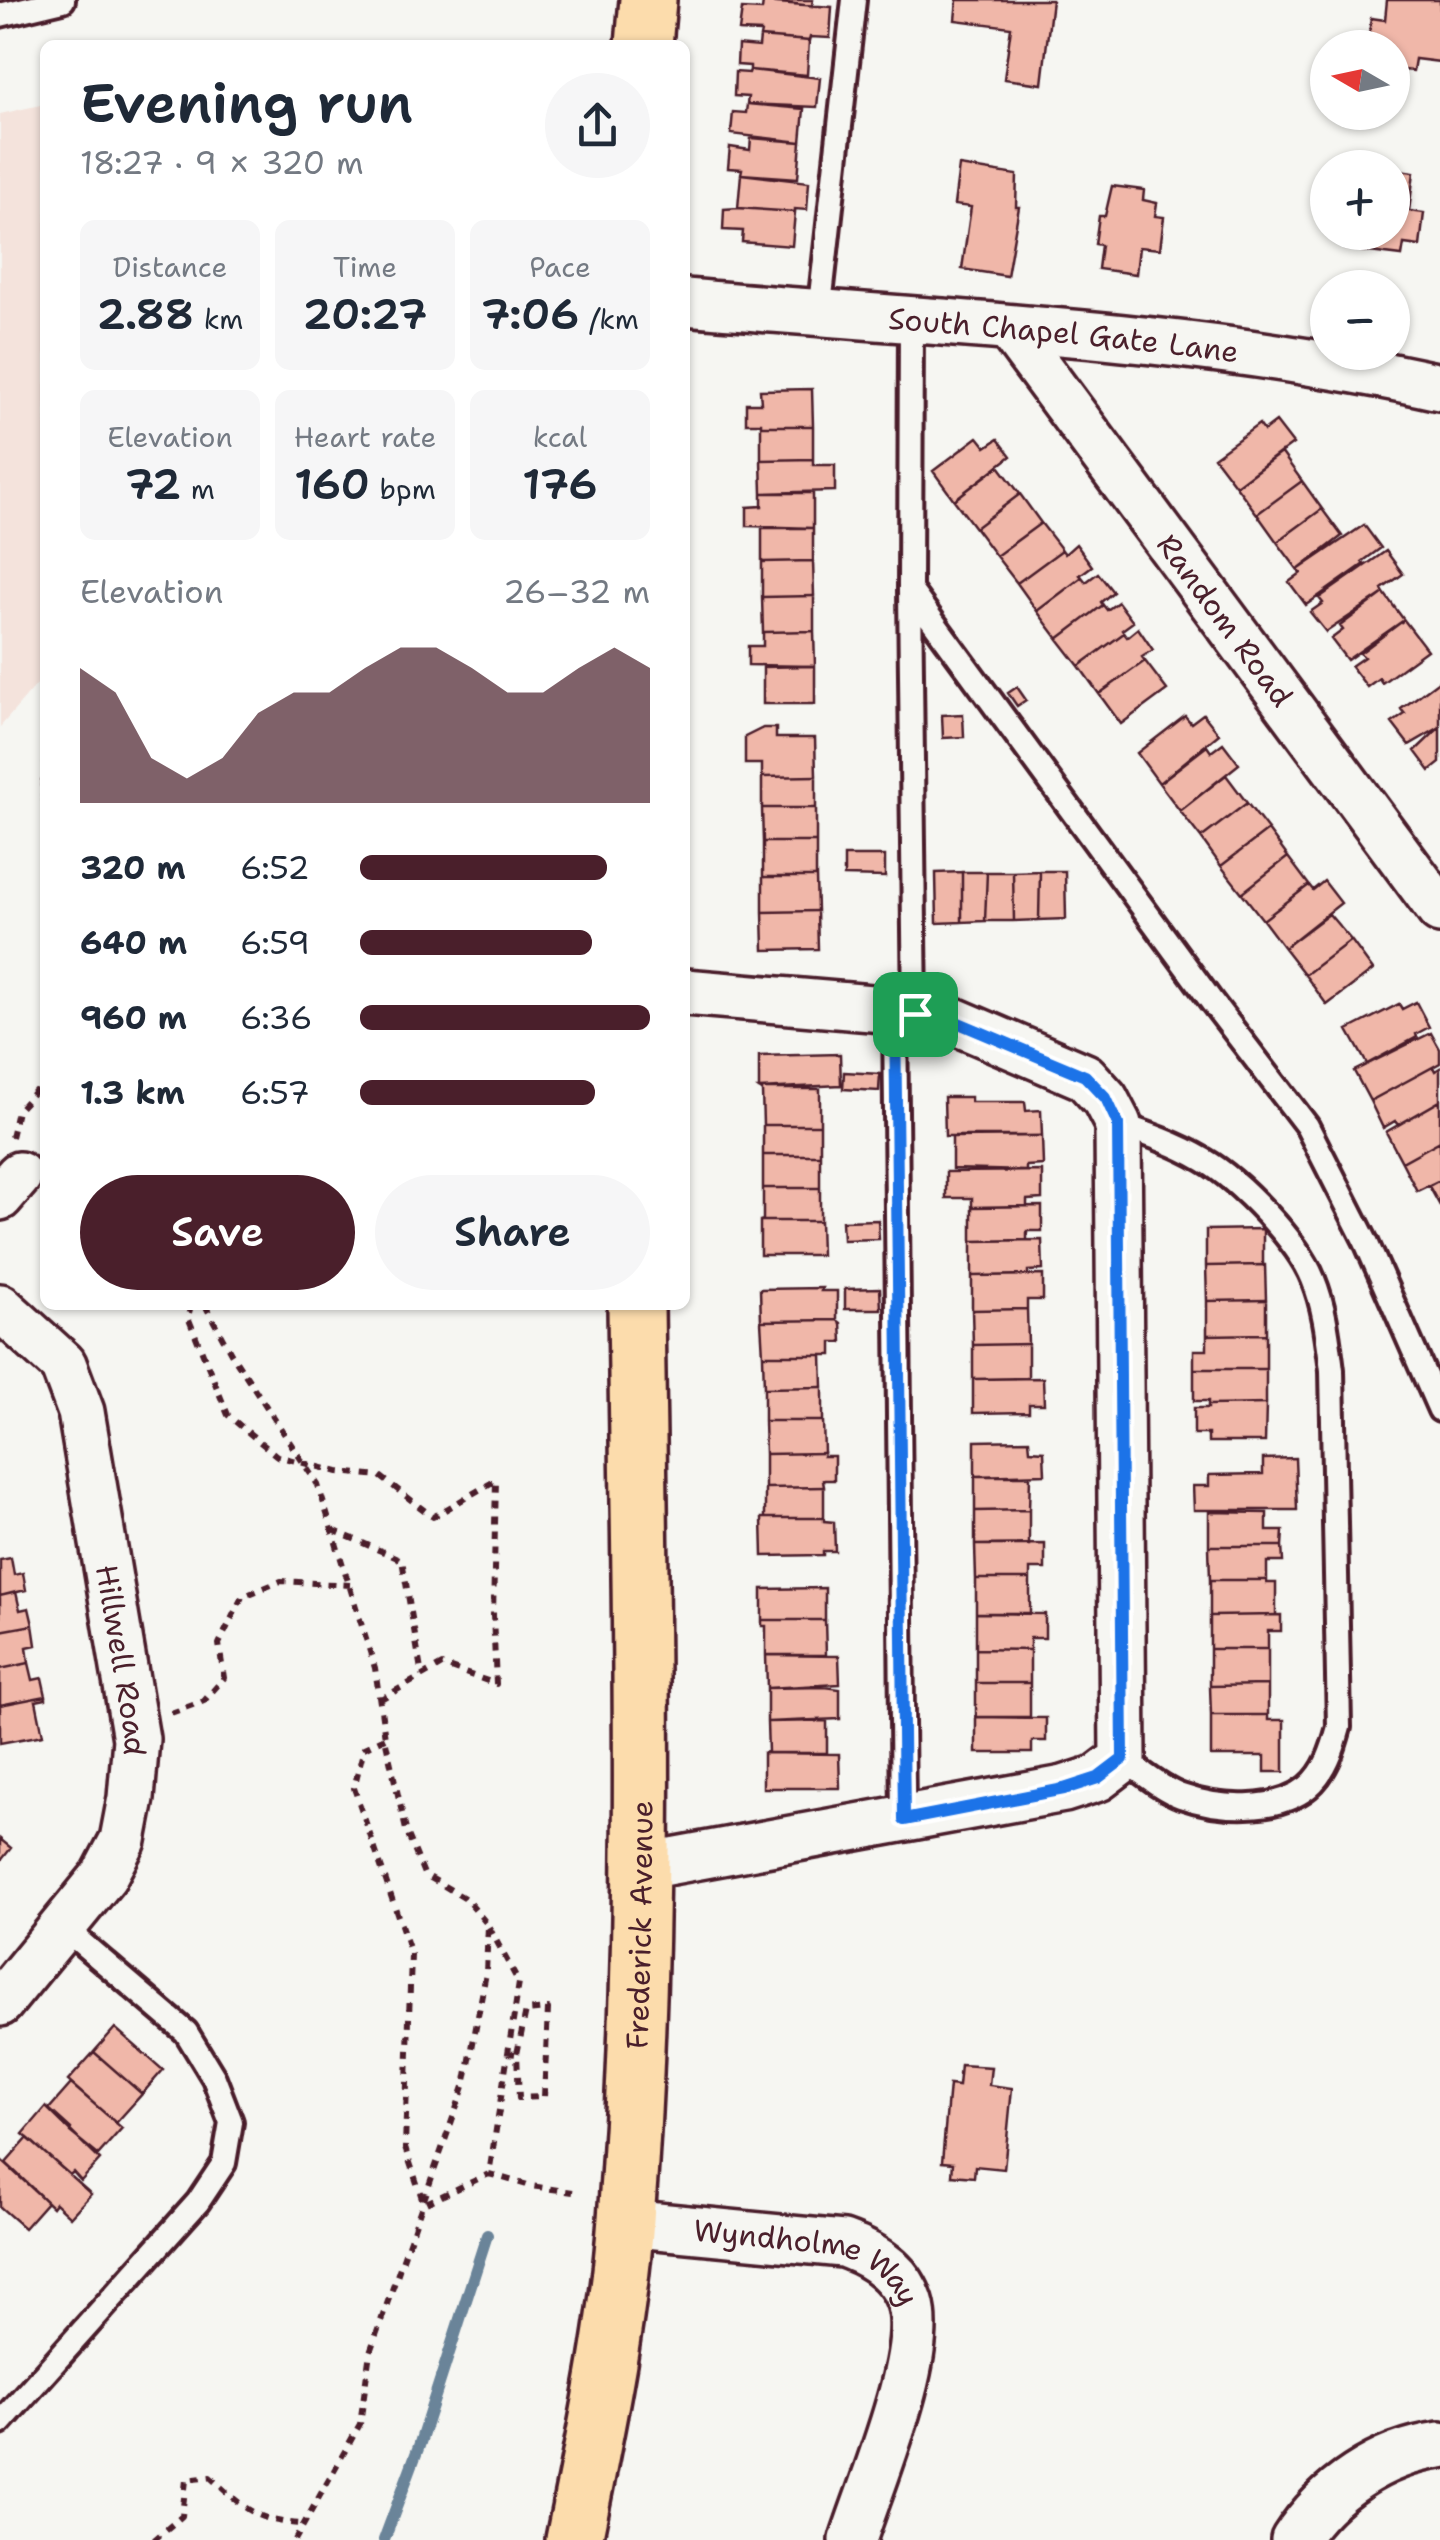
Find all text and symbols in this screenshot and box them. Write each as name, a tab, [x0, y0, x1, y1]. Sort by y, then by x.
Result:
north arrow	[1310, 30, 1410, 130]
map controls	[1310, 30, 1410, 370]
text: Evening run	[80, 66, 413, 140]
button: share	[545, 73, 650, 178]
text: 18:27 · 9 × 320 m	[80, 141, 364, 184]
button: +	[1310, 150, 1410, 250]
text: Distance	[113, 248, 227, 286]
text: Time	[333, 248, 397, 286]
text: Pace	[529, 248, 591, 286]
button: −	[1310, 270, 1410, 370]
text: 2.88	[97, 286, 194, 342]
text: 20:27	[303, 286, 427, 342]
text: 7:06	[481, 286, 579, 342]
street label: South Chapel Gate Lane	[887, 297, 1241, 372]
text: km	[194, 300, 243, 338]
text: /km	[579, 300, 639, 338]
text: Elevation	[107, 418, 233, 456]
text: Heart rate	[294, 418, 436, 456]
text: kcal	[533, 418, 587, 456]
text: 72	[125, 456, 181, 512]
text: 160	[294, 456, 370, 512]
text: 176	[522, 456, 598, 512]
text: m	[181, 470, 215, 508]
text: bpm	[370, 470, 436, 508]
street label: Random Road	[1148, 525, 1303, 715]
text: Elevation	[80, 570, 223, 613]
text: 26–32 m	[503, 570, 650, 613]
text: 320 m	[80, 846, 186, 889]
text: 6:52	[240, 846, 310, 889]
text: 640 m	[80, 921, 187, 964]
text: 6:59	[240, 921, 310, 964]
pin	[873, 972, 958, 1057]
icon: arrive	[888, 987, 943, 1042]
text: 960 m	[80, 996, 187, 1039]
text: 6:36	[240, 996, 312, 1039]
text: 1.3 km	[80, 1071, 185, 1114]
text: 6:57	[240, 1071, 310, 1114]
button: Save	[80, 1175, 355, 1290]
button: Share	[375, 1175, 650, 1290]
street label: Hillwell Road	[87, 1562, 157, 1758]
street label: Frederick Avenue	[616, 1800, 662, 2050]
street label: Wyndholme Way	[692, 2209, 930, 2312]

